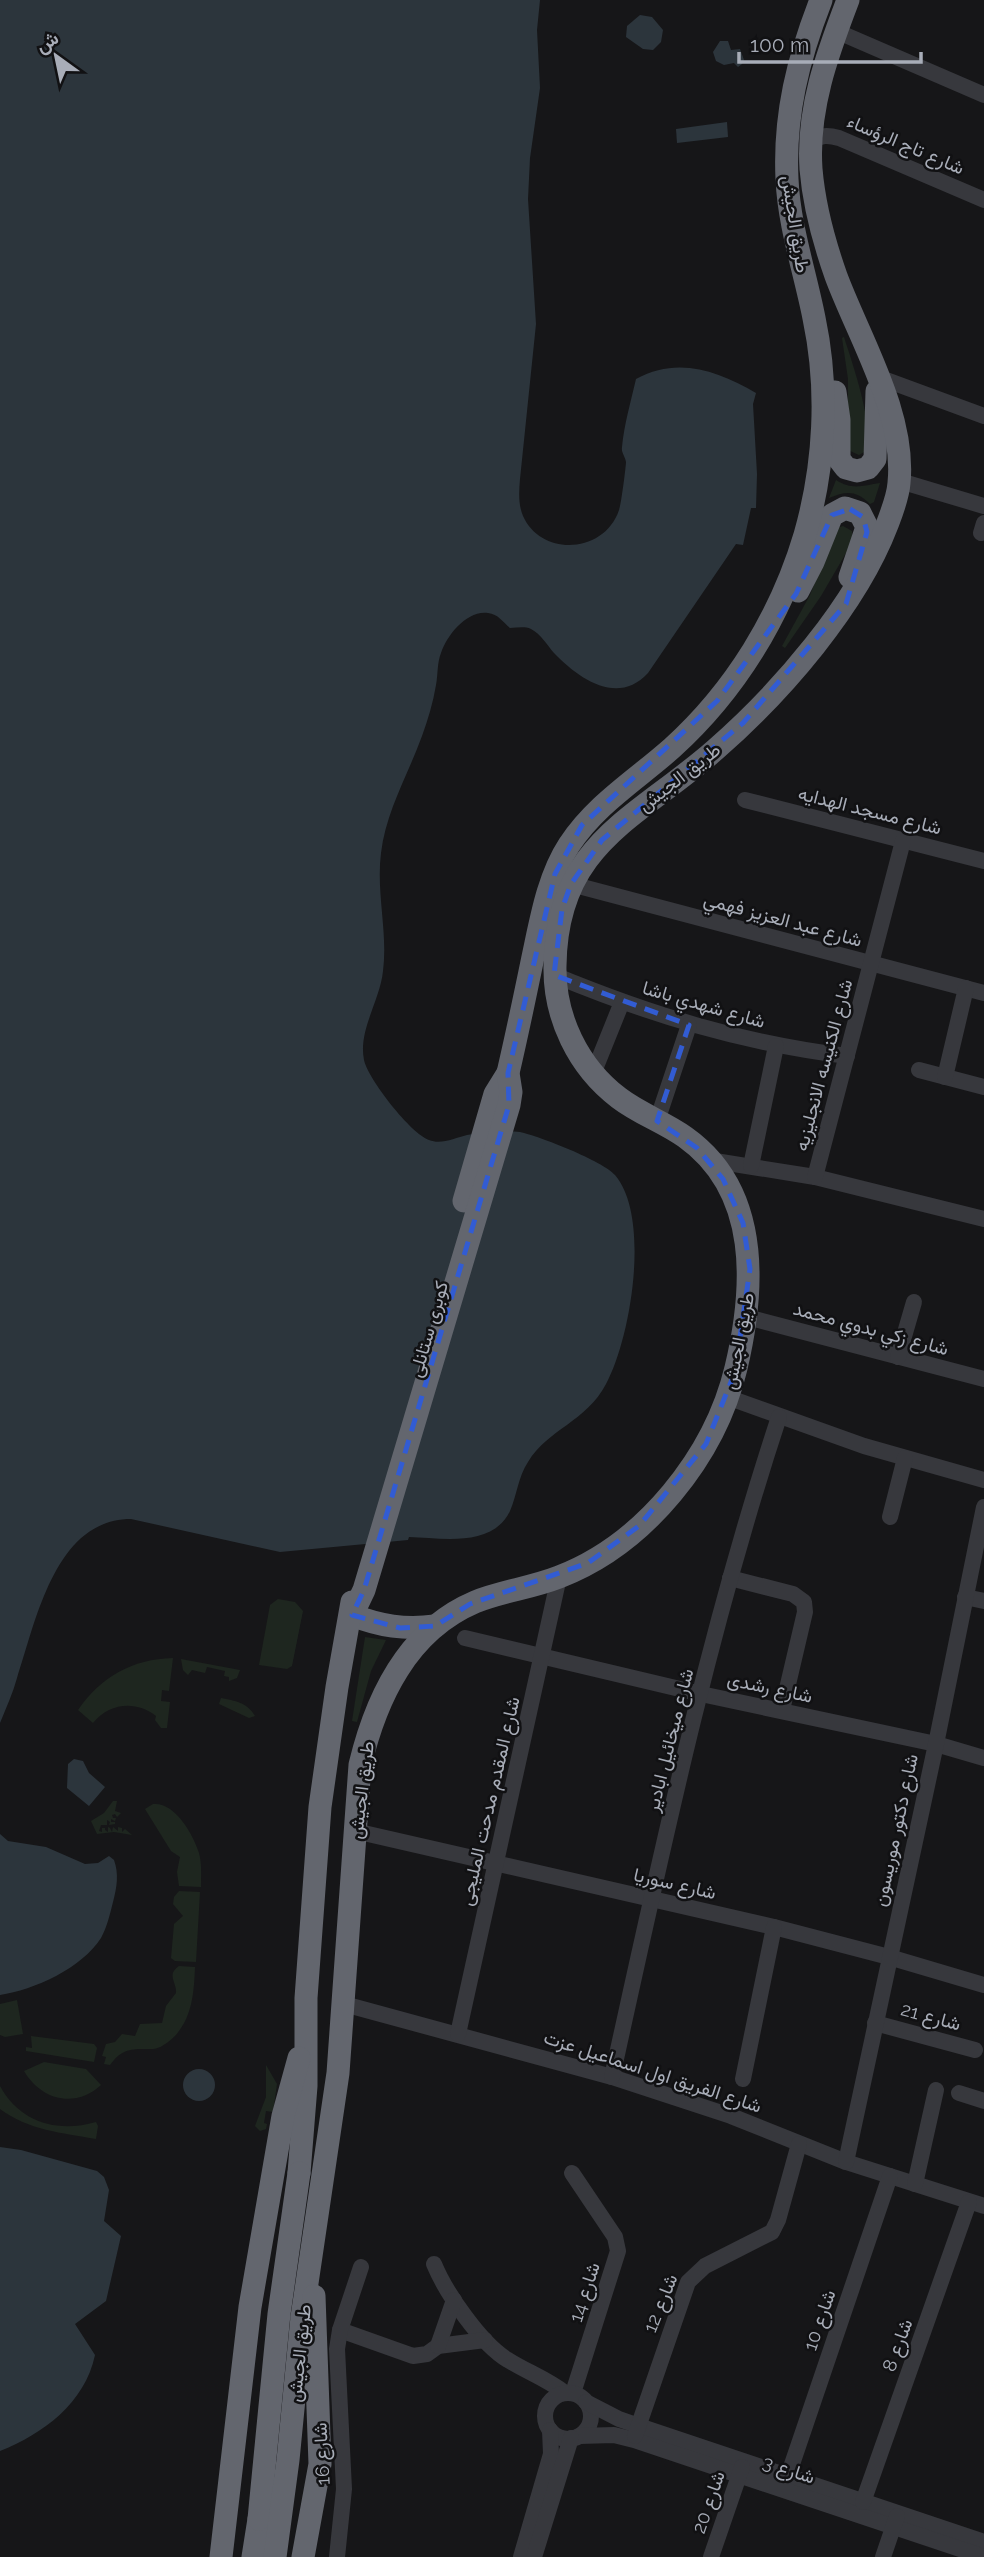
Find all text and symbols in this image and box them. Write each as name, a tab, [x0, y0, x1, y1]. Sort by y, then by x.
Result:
north arrow	[21, 21, 91, 91]
scale bar	[739, 21, 921, 65]
text: ش	[31, 26, 63, 58]
text: 100 m	[750, 32, 809, 57]
street label: شارع تاج الرؤساء	[843, 109, 968, 180]
street label: طريق الجيش	[776, 174, 815, 274]
street label: طريق الجيش	[633, 738, 725, 817]
street label: شارع مسجد الهدايه	[796, 782, 944, 840]
street label: شارع عبد العزيز فهمي	[700, 887, 865, 956]
street label: شارع شهدي باشا	[639, 976, 768, 1037]
street label: شارع الكنيسه الانجليزيه	[789, 977, 858, 1154]
street label: كوبرى ستانلى	[404, 1278, 453, 1380]
street label: طريق الجيش	[718, 1291, 759, 1392]
street label: شارع زكي بدوي محمد	[790, 1297, 951, 1364]
street label: شارع ميخائيل ابادير	[640, 1666, 699, 1815]
street label: شارع رشدى	[725, 1667, 815, 1709]
street label: شارع المقدم مدحت المليجى	[454, 1694, 526, 1908]
street label: طريق الجيش	[344, 1740, 379, 1840]
street label: شارع دكتور موريسون	[868, 1752, 924, 1909]
street label: شارع سوريا	[631, 1863, 718, 1905]
street label: شارع 21	[898, 1997, 963, 2036]
street label: شارع الفريق اول اسماعيل عزت	[541, 2025, 765, 2119]
street label: شارع 14	[564, 2259, 606, 2325]
street label: شارع 12	[638, 2271, 684, 2336]
street label: شارع 10	[798, 2287, 842, 2354]
street label: طريق الجيش	[283, 2303, 316, 2403]
street label: شارع 8	[877, 2316, 919, 2375]
street label: شارع 16	[308, 2422, 336, 2486]
street label: شارع 3	[760, 2450, 818, 2490]
street label: شارع 20	[687, 2468, 731, 2537]

